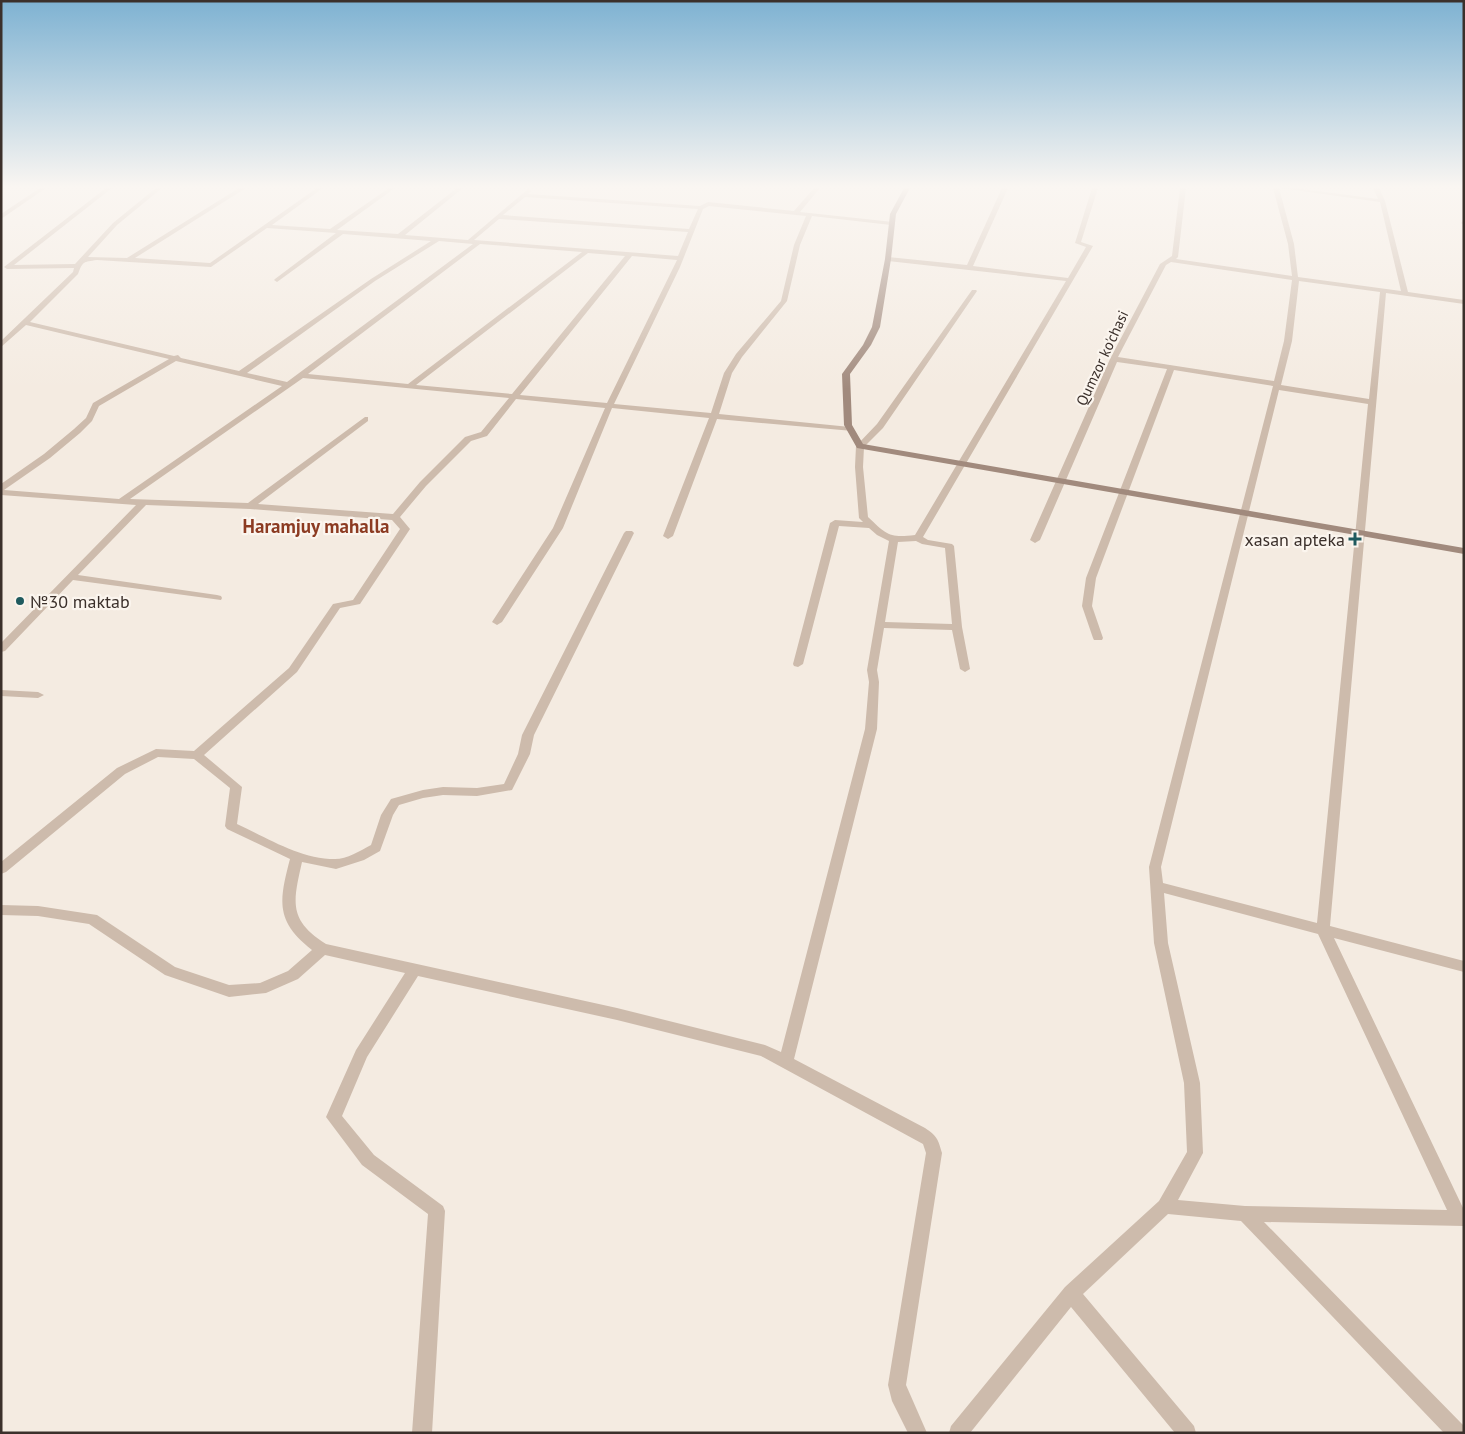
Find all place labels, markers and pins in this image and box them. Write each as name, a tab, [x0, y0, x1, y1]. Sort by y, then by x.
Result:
place label: xasan apteka	[1244, 528, 1345, 551]
marker: xasan apteka	[1349, 533, 1361, 545]
place label: №30 maktab	[30, 590, 130, 613]
marker: №30 maktab	[14, 595, 26, 607]

